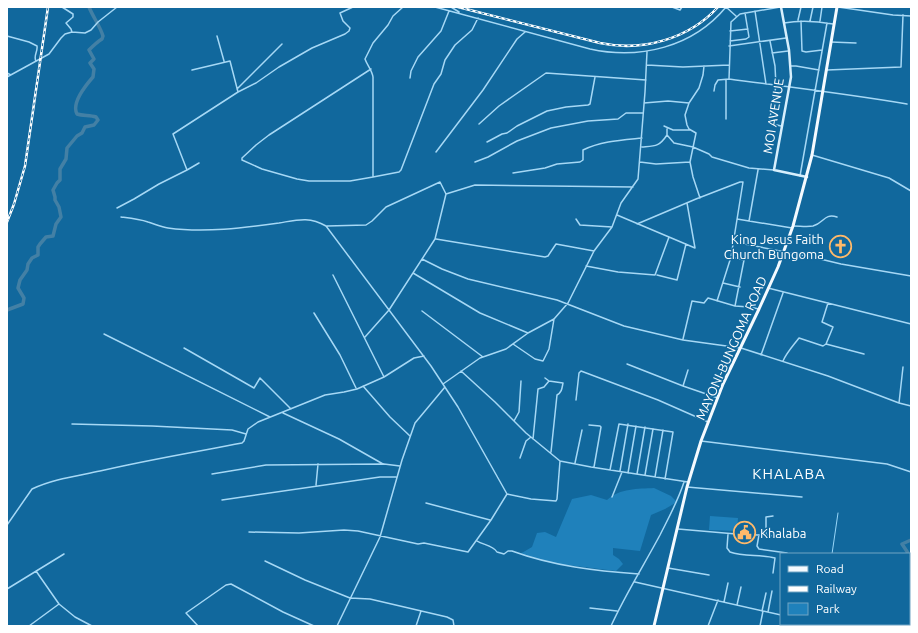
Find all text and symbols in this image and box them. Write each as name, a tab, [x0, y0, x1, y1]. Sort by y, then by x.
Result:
street label: MOI AVENUE	[760, 77, 786, 155]
place label: King Jesus Faith Church Bungoma	[724, 232, 824, 261]
church icon: King Jesus Faith Church Bungoma	[827, 233, 853, 259]
street label: MAYONI-BUNGOMA ROAD	[693, 274, 769, 422]
district label: KHALABA	[752, 465, 826, 482]
public building icon: Khalaba	[732, 520, 758, 546]
place label: Khalaba	[760, 526, 806, 540]
legend	[780, 553, 910, 625]
text: Road	[816, 562, 844, 575]
text: Railway	[816, 582, 857, 595]
text: Park	[816, 602, 840, 615]

